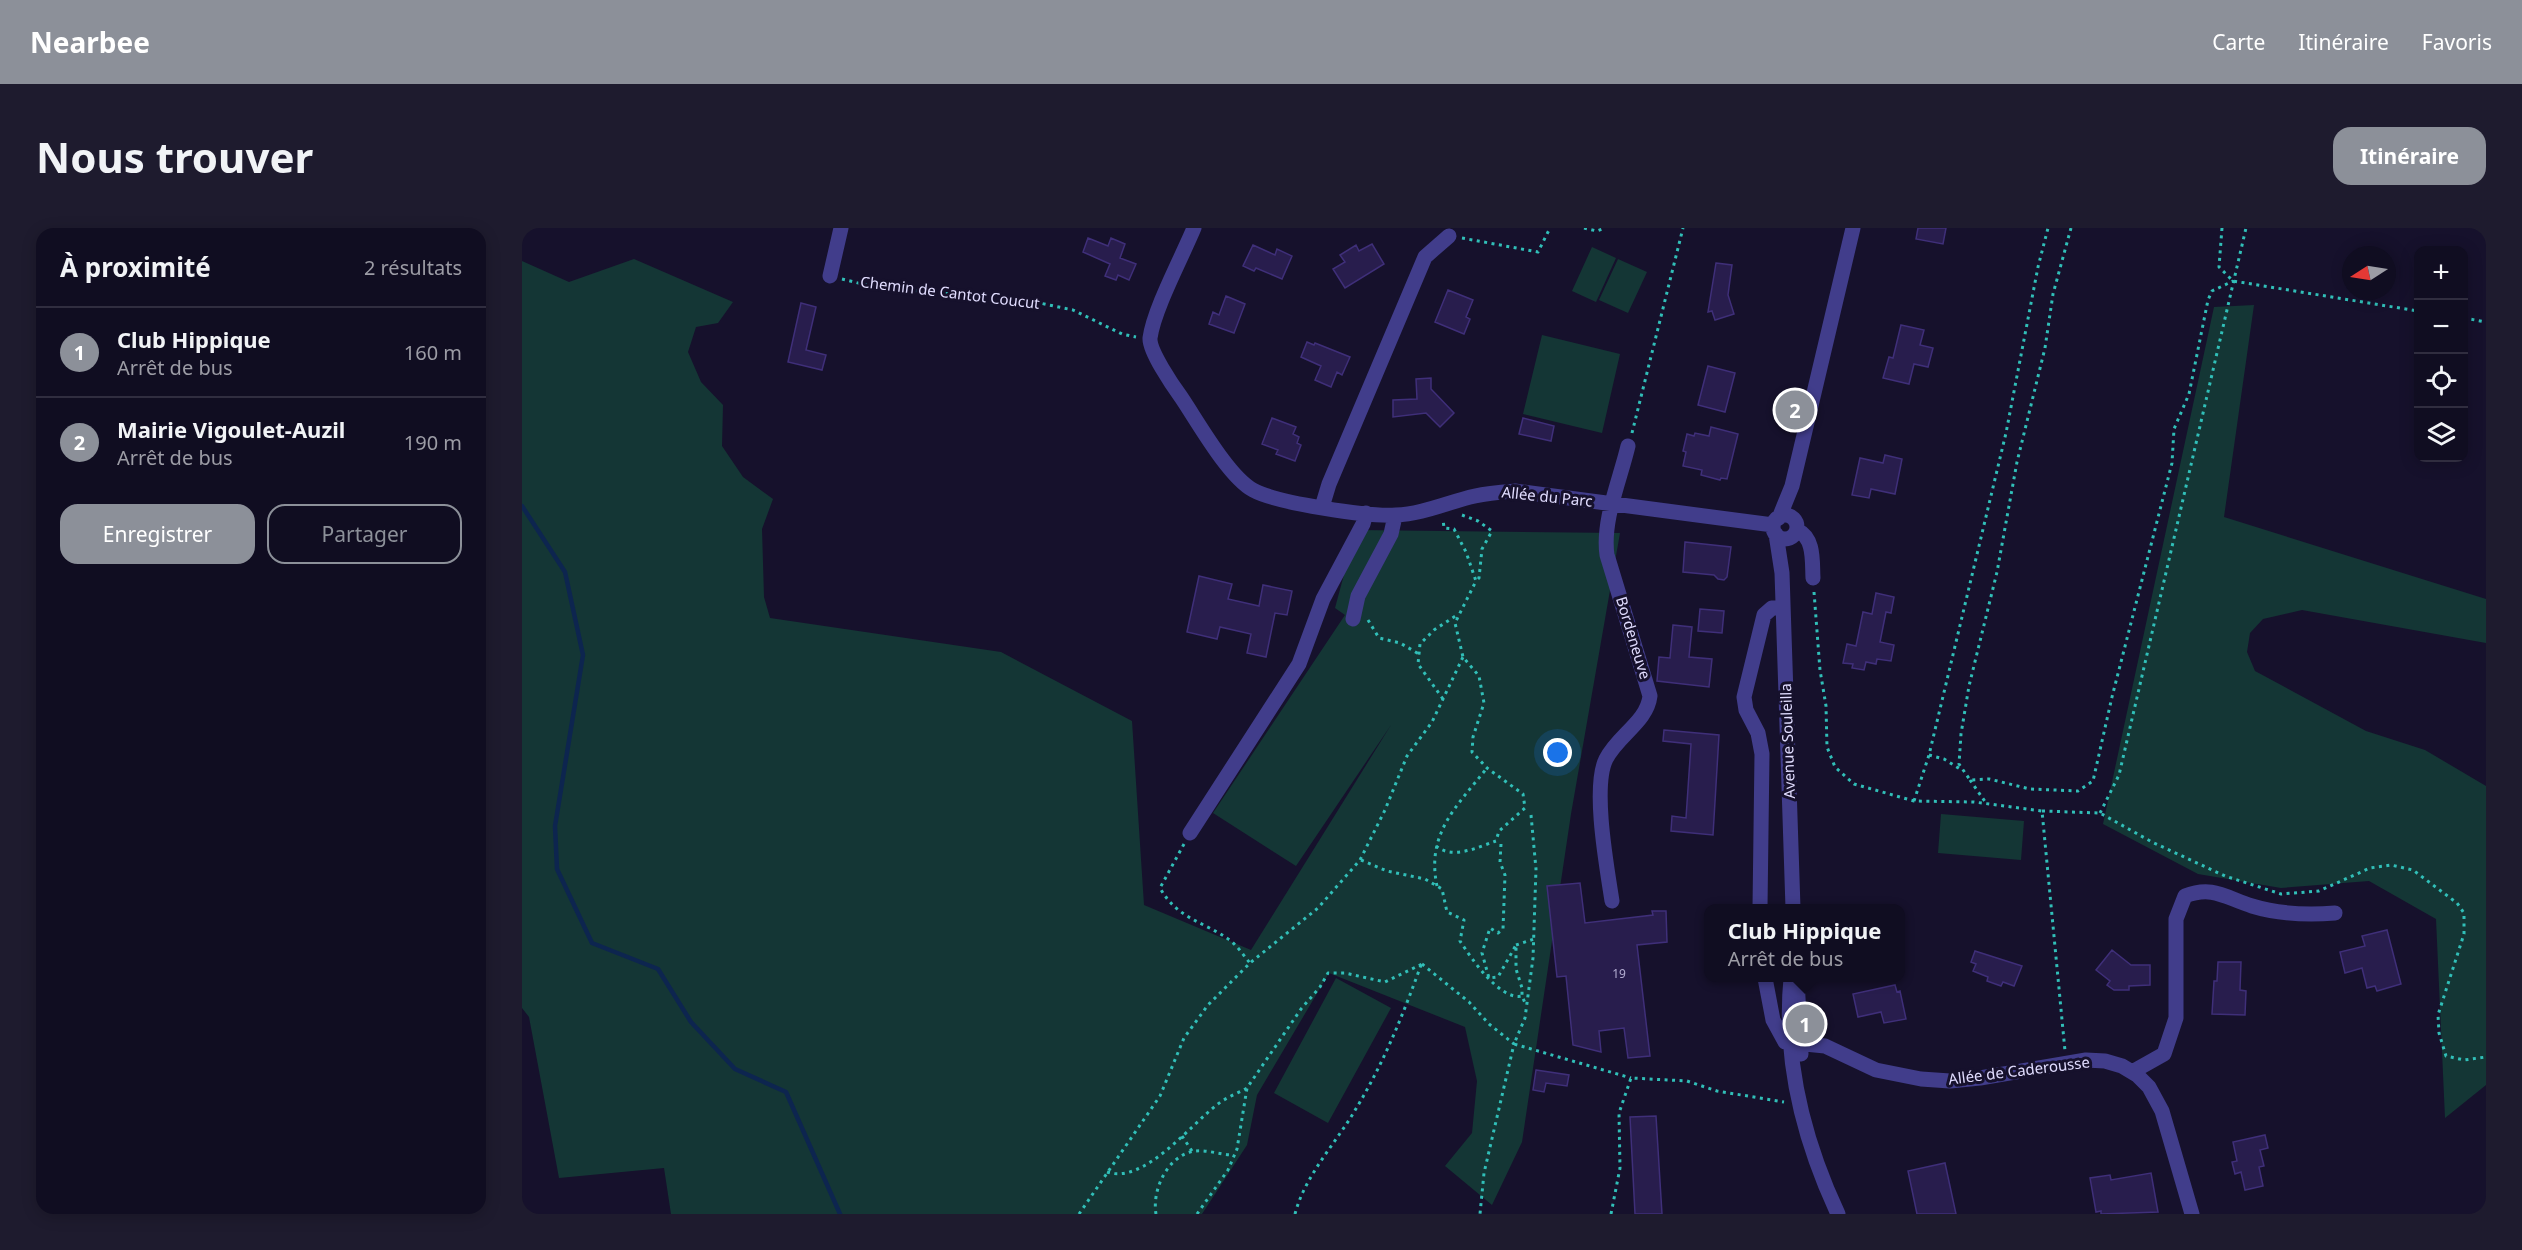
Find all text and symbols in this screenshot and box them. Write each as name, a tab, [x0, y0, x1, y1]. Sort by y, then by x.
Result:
text: Nearbee	[30, 23, 150, 61]
text: Carte	[2212, 28, 2265, 56]
text: Itinéraire	[2298, 28, 2389, 56]
text: Favoris	[2422, 28, 2492, 56]
button: Itinéraire	[2333, 127, 2486, 185]
text: Nous trouver	[36, 128, 313, 185]
north arrow	[2342, 246, 2396, 300]
map controls	[2414, 246, 2468, 462]
button: +	[2414, 246, 2468, 300]
text: À proximité	[60, 249, 211, 285]
text: 2 résultats	[364, 254, 462, 281]
street label: Chemin de Cantot Coucut	[859, 271, 1042, 313]
button: −	[2414, 300, 2468, 354]
text: Club Hippique	[117, 324, 271, 354]
text: 1	[74, 339, 85, 366]
text: 160 m	[404, 339, 462, 366]
text: Arrêt de bus	[117, 354, 233, 381]
button: locate	[2414, 354, 2468, 408]
pin: 2	[1776, 388, 1814, 432]
button: layers	[2414, 408, 2468, 462]
text: Mairie Vigoulet-Auzil	[117, 414, 345, 444]
text: 2	[74, 429, 85, 456]
text: 190 m	[404, 429, 462, 456]
text: Arrêt de bus	[117, 444, 233, 471]
street label: Allée du Parc	[1501, 481, 1593, 511]
button: Enregistrer	[60, 504, 255, 564]
button: Partager	[267, 504, 462, 564]
street label: Bordeneuve	[1612, 594, 1656, 682]
street label: Avenue Souleilla	[1775, 683, 1799, 799]
your location	[1543, 738, 1572, 767]
popup	[1704, 904, 1905, 982]
text: Club Hippique	[1728, 915, 1881, 945]
text: Arrêt de bus	[1728, 945, 1843, 972]
house number: 19	[1612, 965, 1626, 982]
pin: 1	[1786, 1002, 1824, 1046]
street label: Allée de Caderousse	[1947, 1051, 2091, 1089]

